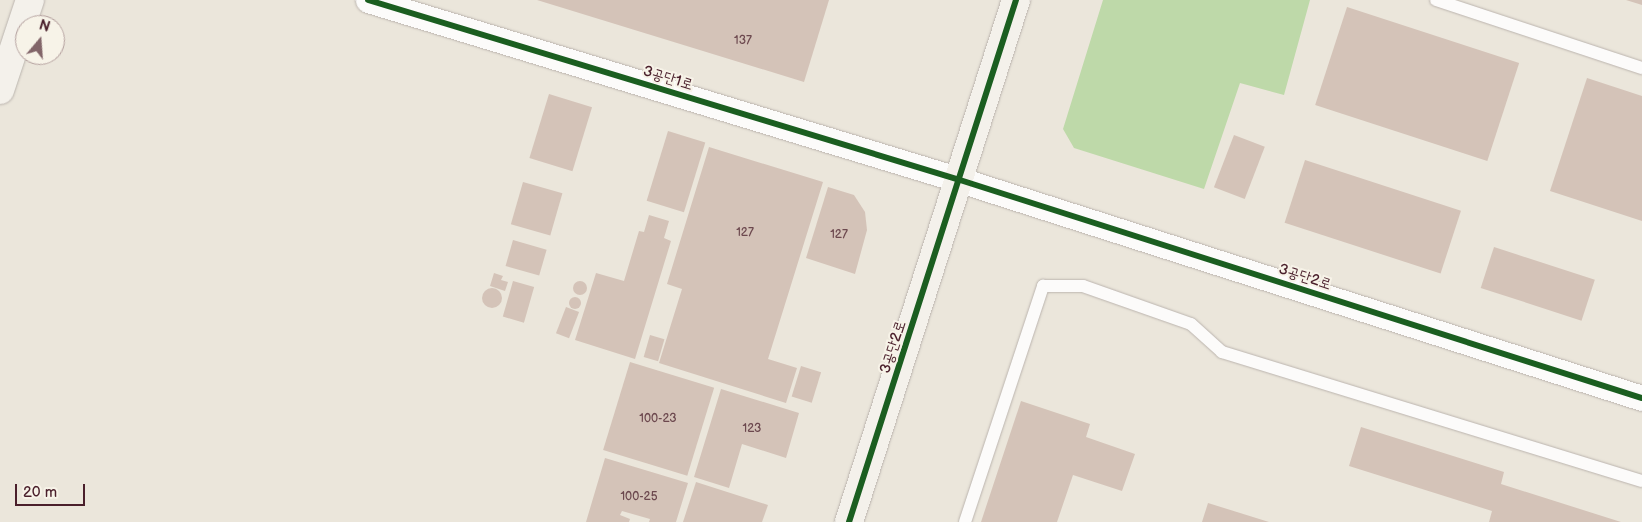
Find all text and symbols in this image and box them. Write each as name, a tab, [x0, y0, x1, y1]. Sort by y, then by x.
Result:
north arrow	[15, 15, 65, 65]
text: N	[37, 16, 52, 36]
house number: 137	[734, 34, 752, 48]
street label: 3공단1로	[641, 62, 695, 94]
house number: 127	[736, 226, 754, 240]
house number: 127	[830, 228, 848, 242]
street label: 3공단2로	[1276, 260, 1334, 294]
street label: 3공단2로	[876, 318, 910, 376]
house number: 100-23	[639, 412, 677, 426]
house number: 123	[743, 422, 761, 436]
scale bar	[18, 474, 88, 506]
text: 20 m	[23, 483, 57, 502]
house number: 100-25	[620, 490, 658, 504]

